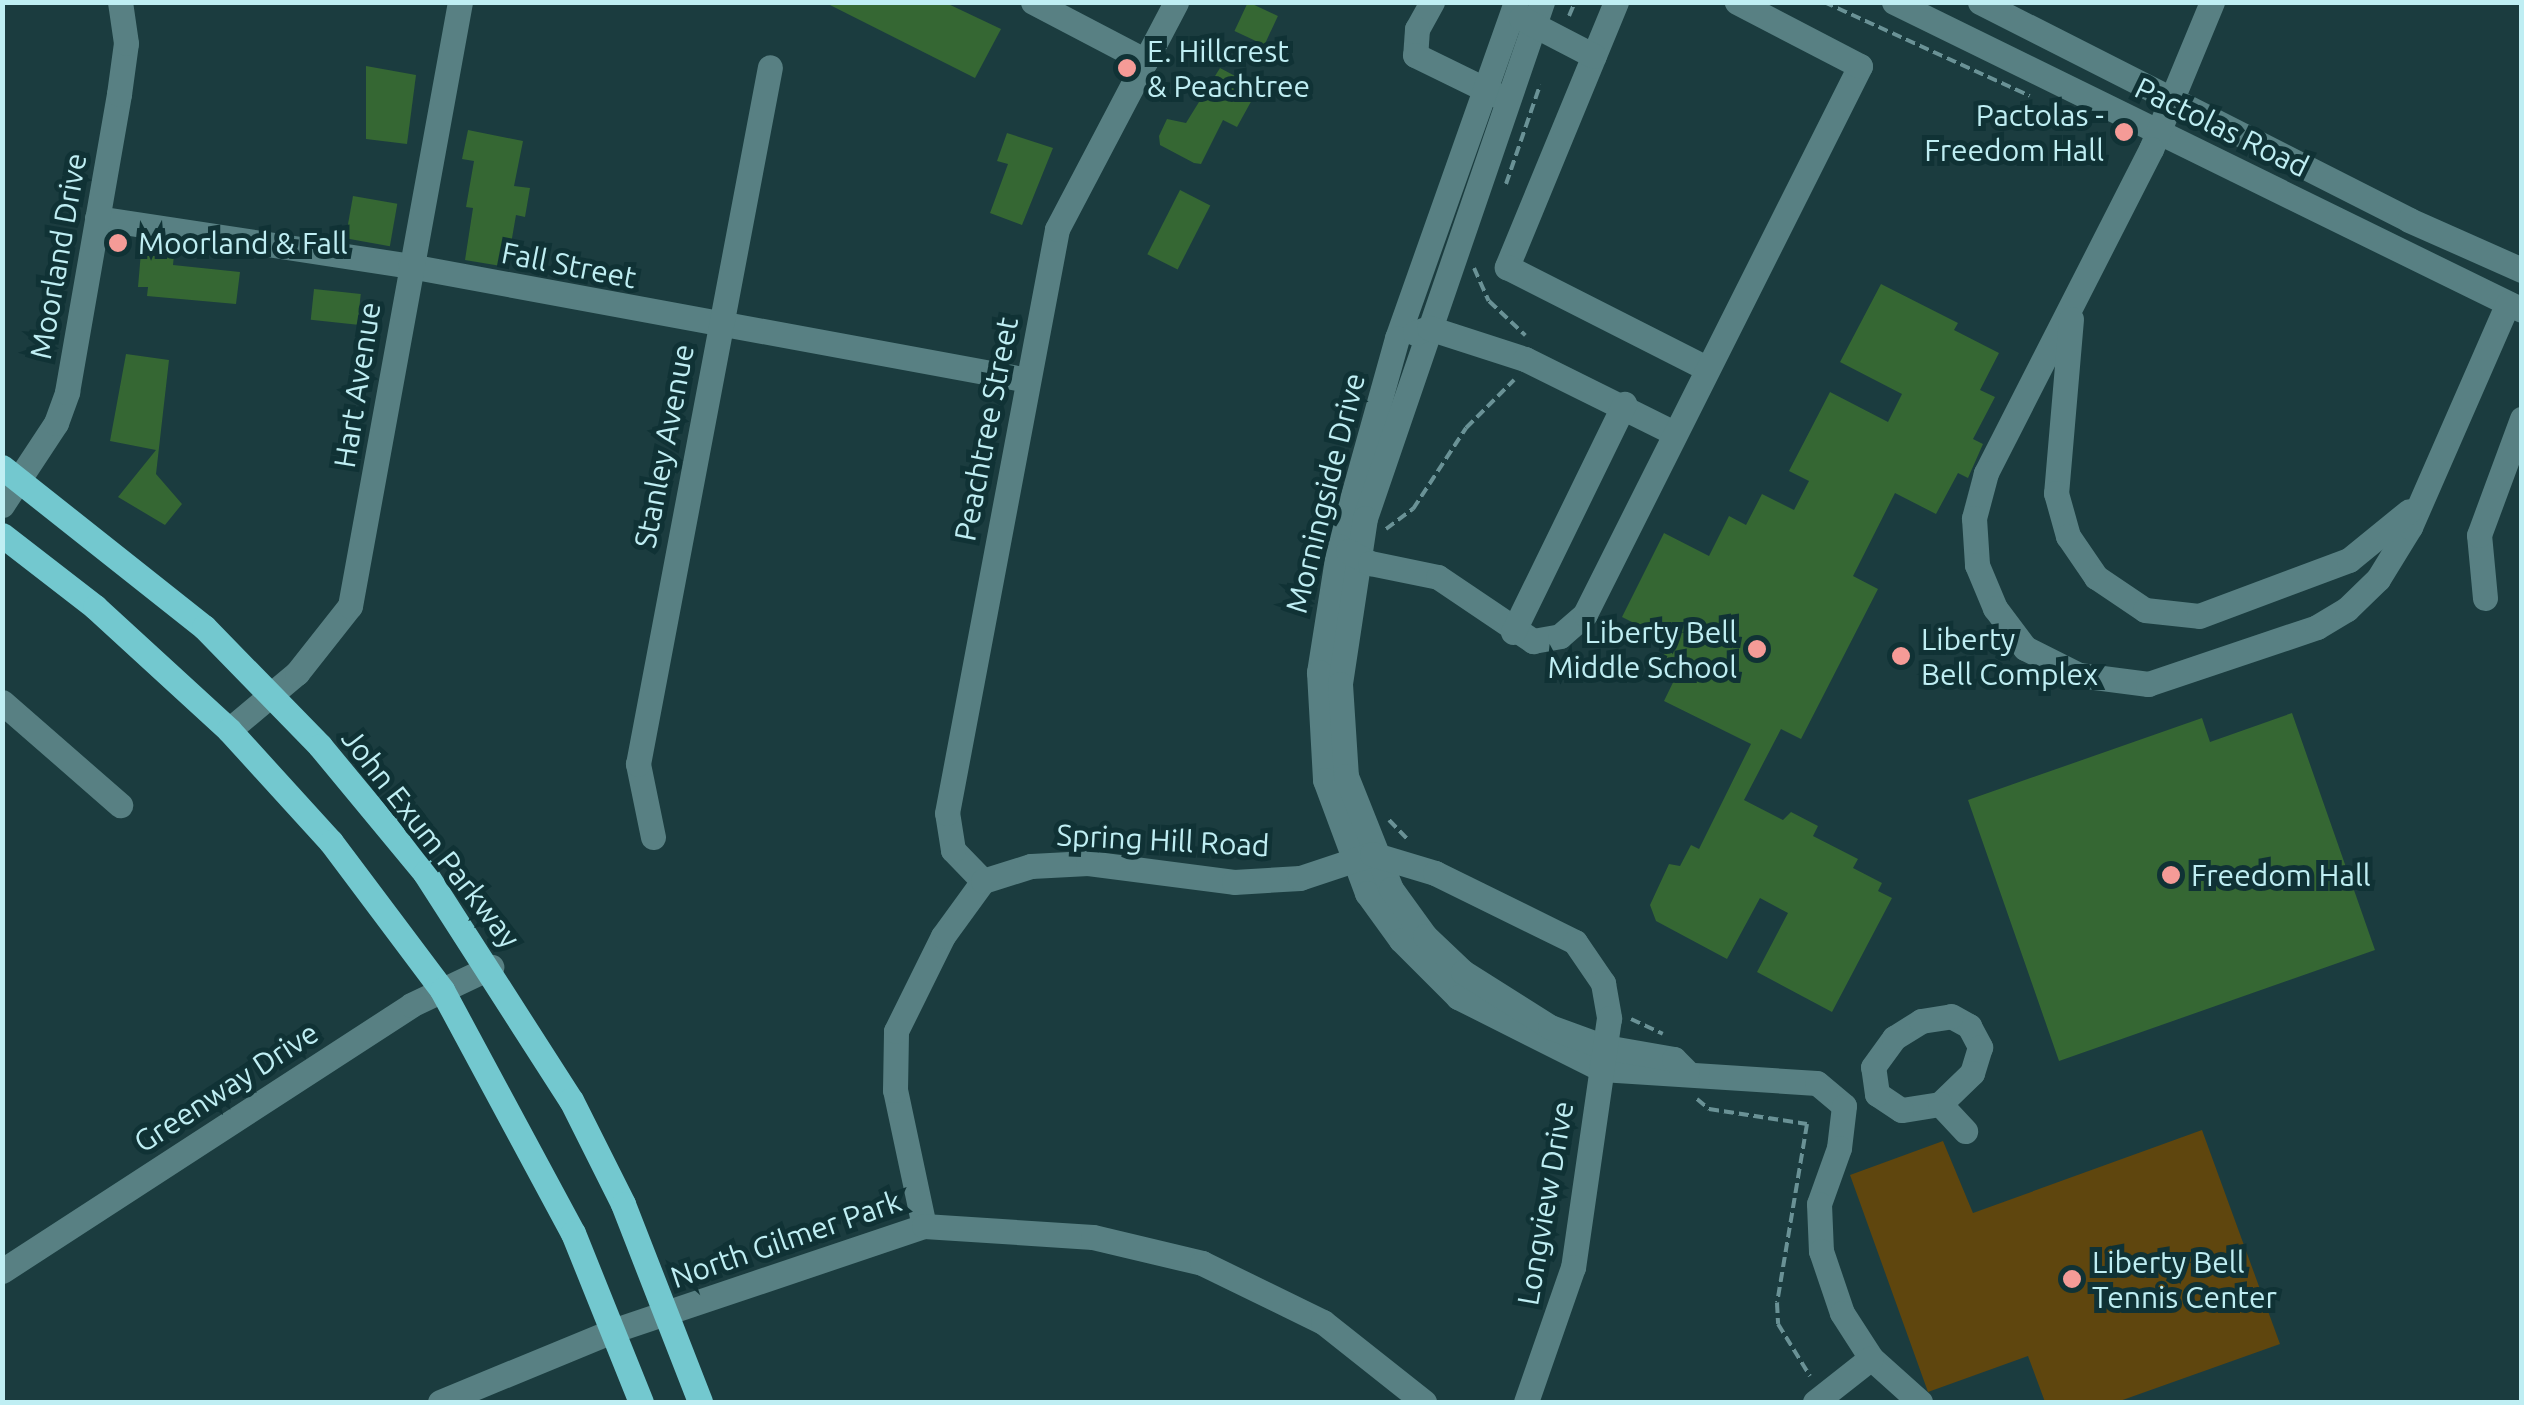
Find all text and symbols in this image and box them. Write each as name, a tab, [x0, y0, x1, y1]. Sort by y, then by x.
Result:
place label: E. Hillcrest & Peachtree	[1147, 33, 1310, 104]
marker: E. Hillcrest & Peachtree	[1116, 57, 1138, 79]
street label: Pactolas Road	[2129, 69, 2315, 185]
place label: Pactolas - Freedom Hall	[1924, 97, 2104, 168]
marker: Pactolas - Freedom Hall	[2113, 121, 2135, 143]
street label: Moorland Drive	[22, 150, 94, 362]
place label: Moorland & Fall	[138, 225, 348, 261]
marker: Moorland & Fall	[107, 232, 129, 254]
street label: Fall Street	[499, 234, 639, 296]
street label: Hart Avenue	[326, 299, 388, 471]
street label: Peachtree Street	[947, 314, 1025, 544]
street label: Stanley Avenue	[627, 341, 701, 551]
street label: Morningside Drive	[1278, 369, 1372, 617]
place label: Liberty Bell Middle School	[1547, 614, 1737, 684]
place label: Liberty Bell Complex	[1921, 621, 2098, 692]
marker: Liberty Bell Middle School	[1746, 638, 1768, 660]
marker: Liberty Bell Complex	[1890, 645, 1912, 667]
street label: John Exum Parkway	[334, 721, 528, 955]
street label: Spring Hill Road	[1056, 816, 1270, 864]
place label: Freedom Hall	[2191, 857, 2371, 893]
marker: Freedom Hall	[2160, 864, 2182, 886]
street label: Greenway Drive	[127, 1014, 325, 1160]
street label: Longview Drive	[1509, 1098, 1581, 1308]
street label: North Gilmer Park	[666, 1183, 906, 1295]
place label: Liberty Bell Tennis Center	[2092, 1244, 2277, 1314]
marker: Liberty Bell Tennis Center	[2061, 1268, 2083, 1290]

